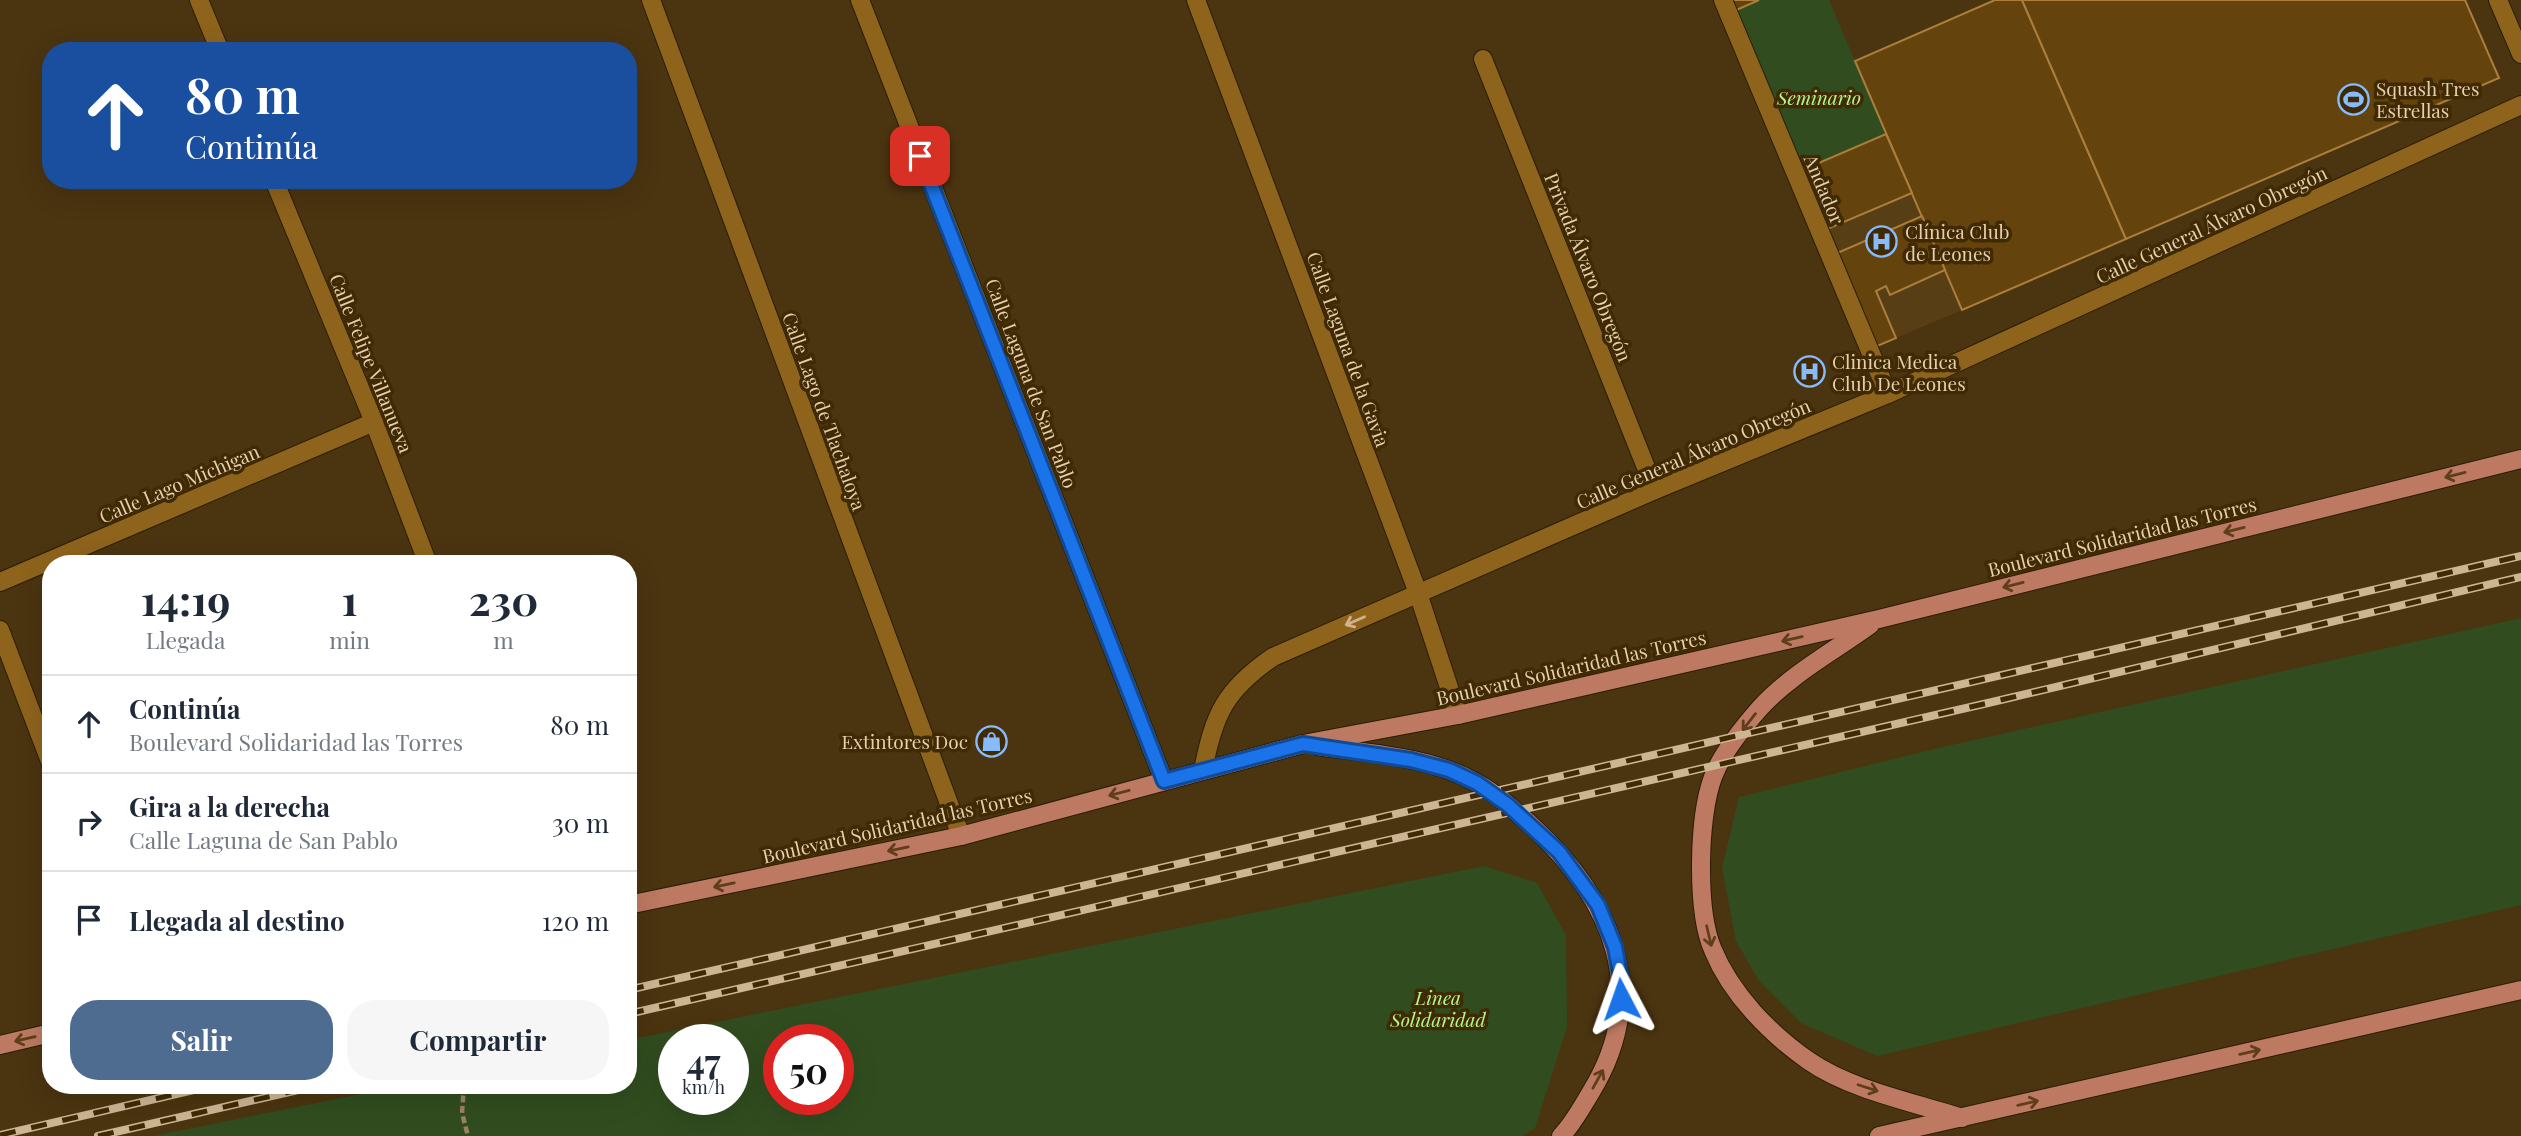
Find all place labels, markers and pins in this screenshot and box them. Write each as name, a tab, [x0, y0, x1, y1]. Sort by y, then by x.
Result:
place label: Squash Tres Estrellas	[2376, 75, 2479, 123]
sports icon: Squash Tres Estrellas	[2336, 82, 2370, 116]
pin	[890, 126, 950, 186]
place label: Clínica Club de Leones	[1905, 218, 2009, 266]
hospital icon: Clínica Club de Leones	[1865, 225, 1899, 259]
place label: Clinica Medica Club De Leones	[1832, 348, 1966, 396]
hospital icon: Clinica Medica Club De Leones	[1792, 355, 1826, 389]
shop icon: Extintores Doc	[974, 724, 1008, 758]
place label: Extintores Doc	[841, 728, 968, 754]

